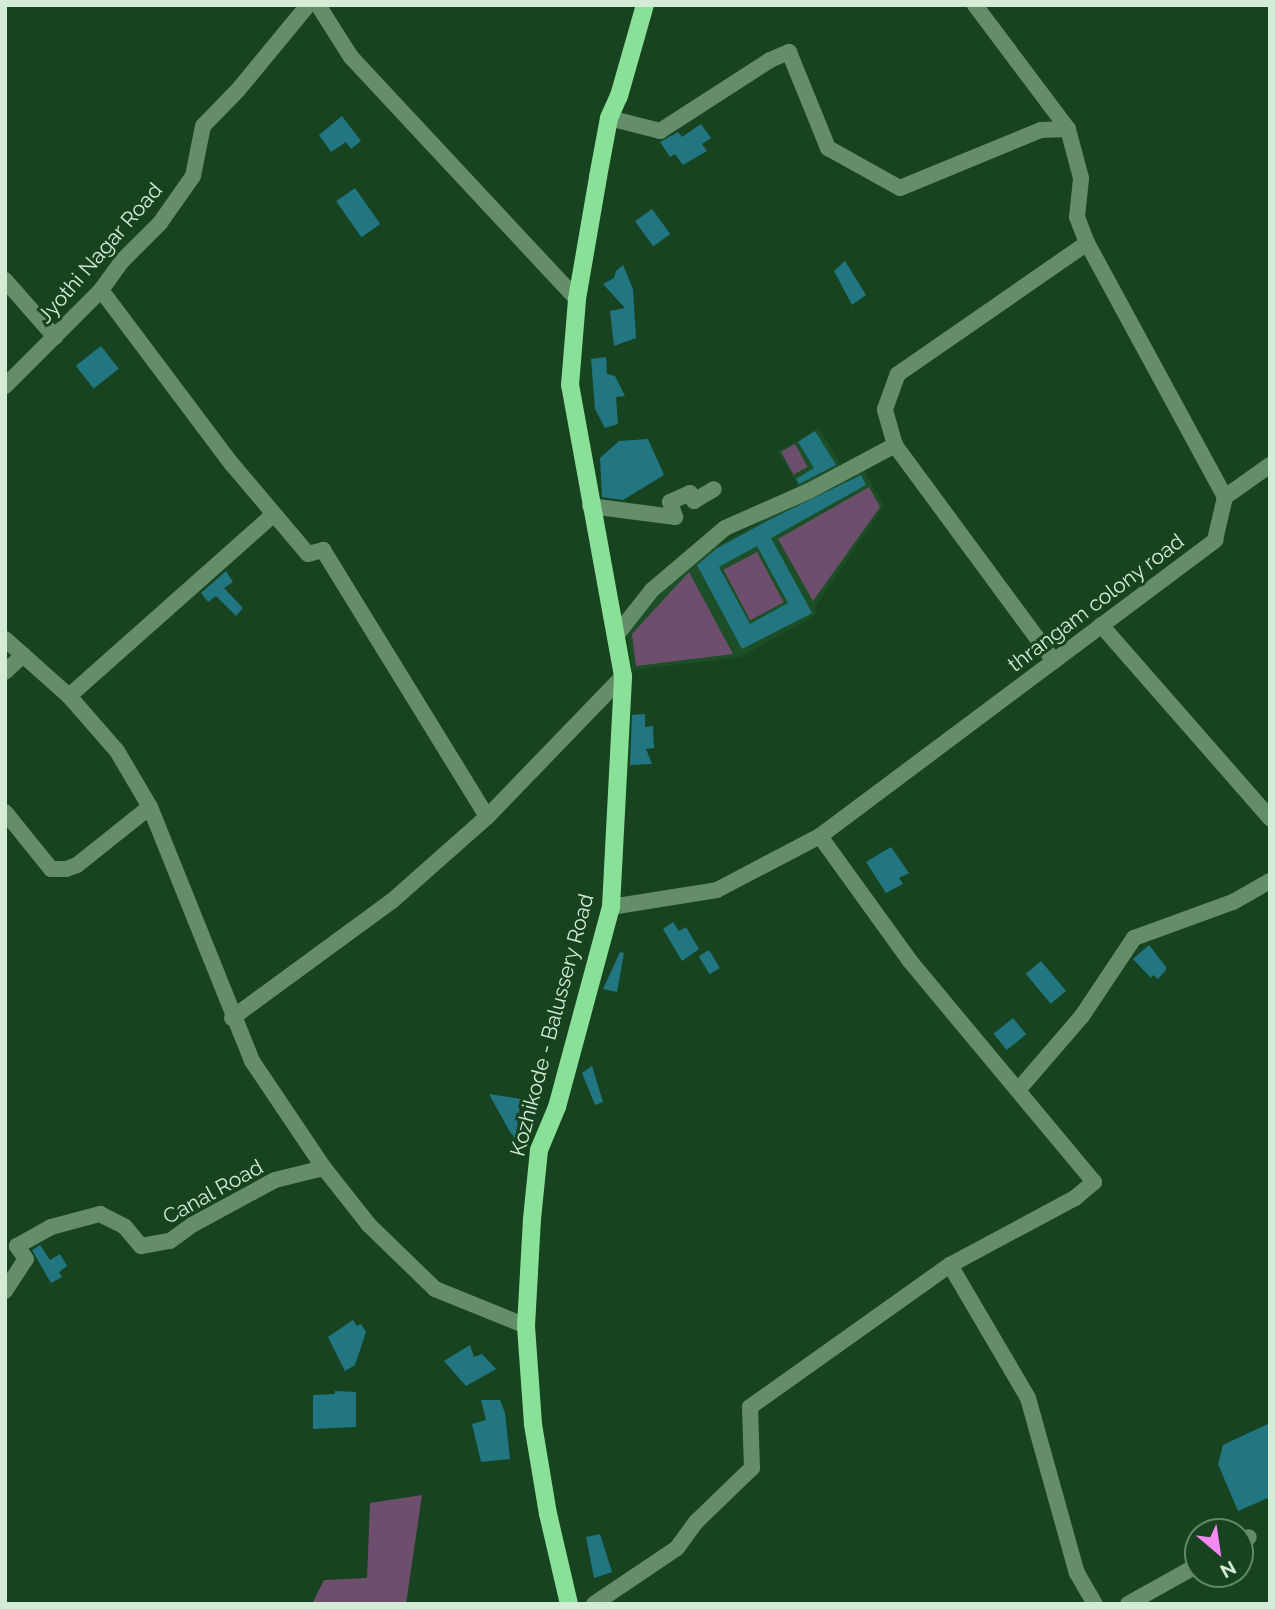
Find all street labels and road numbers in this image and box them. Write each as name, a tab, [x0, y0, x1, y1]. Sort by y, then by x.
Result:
street label: Jyothi Nagar Road	[32, 178, 168, 328]
street label: thrangam colony road	[1003, 528, 1189, 678]
street label: Kozhikode - Balussery Road	[505, 891, 599, 1159]
street label: Canal Road	[158, 1154, 268, 1230]

